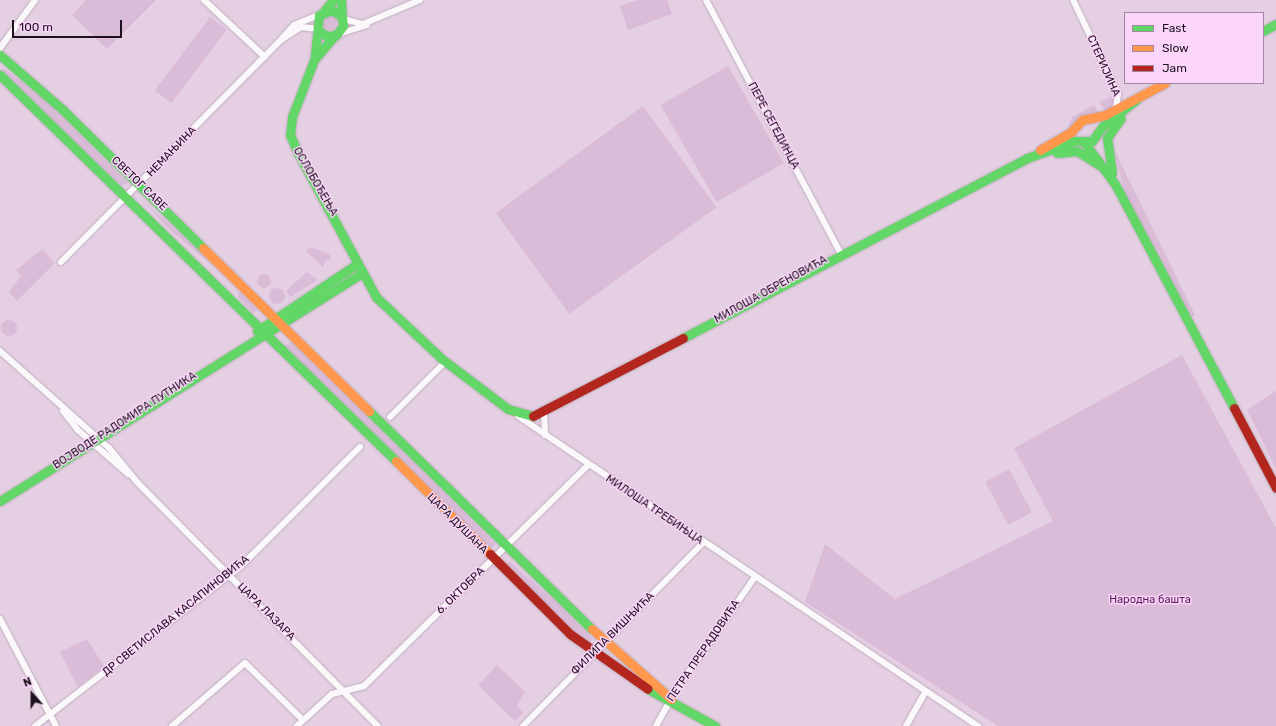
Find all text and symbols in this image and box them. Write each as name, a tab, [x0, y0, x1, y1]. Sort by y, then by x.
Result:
scale bar	[14, 12, 124, 38]
legend	[1124, 12, 1264, 84]
text: 100 m	[19, 20, 53, 34]
text: Fast	[1162, 21, 1186, 35]
street label: СТЕРИЈИНА	[1084, 33, 1122, 99]
text: Slow	[1162, 41, 1189, 55]
text: Jam	[1162, 61, 1187, 75]
street label: ПЕРЕ СЕГЕДИНЦА	[744, 80, 802, 172]
street label: НЕМАЊИНА	[145, 124, 199, 180]
street label: ОСЛОБОЂЕЊА	[290, 145, 340, 219]
street label: СВЕТОГ САВЕ	[108, 154, 170, 214]
street label: МИЛОША ОБРЕНОВИЋА	[712, 253, 830, 327]
street label: ВОЈВОДЕ РАДОМИРА ПУТНИКА	[51, 370, 199, 472]
street label: МИЛОША ТРЕБИЊЦА	[603, 473, 705, 547]
street label: ЦАРА ДУШАНА	[424, 491, 490, 557]
street label: ДР СВЕТИСЛАВА КАСАПИНОВИЋА	[100, 553, 252, 679]
street label: 6. ОКТОБРА	[434, 565, 488, 617]
street label: ЦАРА ЛАЗАРА	[234, 580, 298, 644]
street label: ФИЛИПА ВИШЊИЋА	[569, 590, 657, 678]
park label: Народна башта	[1109, 593, 1191, 607]
street label: ПЕТРА ПРЕРАДОВИЋА	[665, 597, 743, 705]
north arrow	[12, 674, 52, 714]
text: N	[21, 675, 34, 690]

